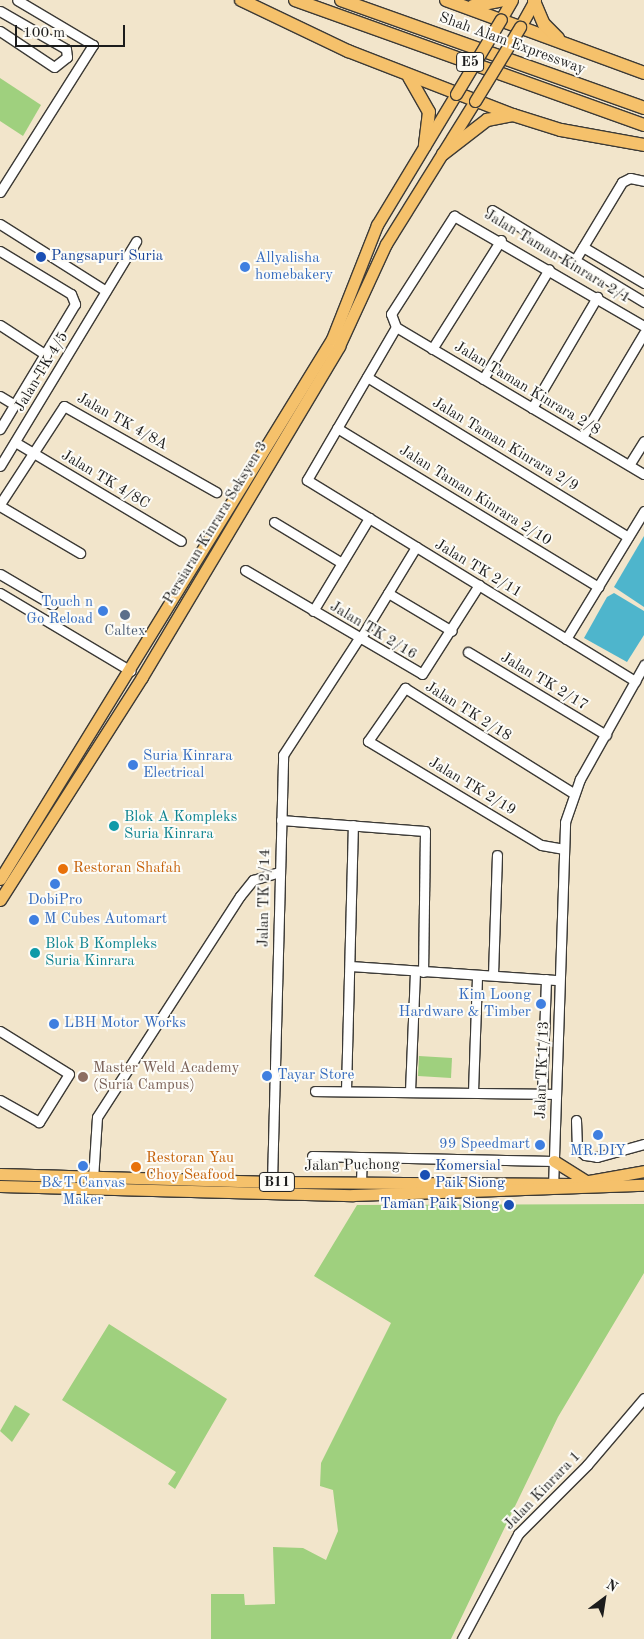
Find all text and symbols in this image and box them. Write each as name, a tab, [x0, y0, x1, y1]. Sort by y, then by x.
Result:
street label: Shah Alam Expressway	[436, 9, 588, 79]
scale bar	[18, 15, 128, 47]
text: 100 m	[23, 26, 65, 41]
road number: E5	[455, 51, 485, 74]
street label: Jalan Taman Kinrara 2/1	[481, 206, 633, 308]
place label: Pangsapuri Suria	[51, 248, 163, 266]
place label: Allyalisha homebakery	[255, 249, 333, 284]
marker: Pangsapuri Suria	[35, 251, 47, 263]
marker: Allyalisha homebakery	[239, 261, 251, 273]
street label: Jalan TK 4/5	[11, 329, 73, 415]
street label: Jalan Taman Kinrara 2/8	[451, 338, 603, 440]
street label: Jalan TK 4/8A	[73, 390, 171, 454]
street label: Jalan Taman Kinrara 2/9	[429, 394, 581, 496]
street label: Persiaran Kinrara Seksyen 3	[160, 438, 272, 608]
street label: Jalan Taman Kinrara 2/10	[396, 442, 554, 550]
street label: Jalan TK 4/8C	[58, 447, 152, 513]
street label: Jalan TK 2/11	[431, 536, 525, 602]
place label: Touch n Go Reload	[26, 593, 93, 628]
street label: Jalan TK 2/16	[326, 598, 420, 664]
marker: Touch n Go Reload	[97, 605, 109, 617]
marker: Caltex	[119, 609, 131, 621]
place label: Caltex	[104, 623, 146, 641]
street label: Jalan TK 2/17	[497, 649, 591, 715]
street label: Jalan TK 2/18	[422, 678, 514, 746]
place label: Suria Kinrara Electrical	[143, 747, 233, 782]
street label: Jalan TK 2/19	[425, 754, 519, 820]
marker: Suria Kinrara Electrical	[127, 759, 139, 771]
place label: Blok A Kompleks Suria Kinrara	[124, 808, 237, 843]
marker: Blok A Kompleks Suria Kinrara	[108, 820, 120, 832]
street label: Jalan TK 2/14	[255, 849, 275, 947]
place label: Restoran Shafah	[73, 860, 181, 878]
marker: Restoran Shafah	[57, 863, 69, 875]
marker: DobiPro	[49, 878, 61, 890]
place label: DobiPro	[28, 892, 82, 910]
place label: M Cubes Automart	[44, 911, 167, 929]
marker: M Cubes Automart	[28, 914, 40, 926]
place label: Blok B Kompleks Suria Kinrara	[45, 935, 157, 970]
marker: Blok B Kompleks Suria Kinrara	[29, 947, 41, 959]
place label: Kim Loong Hardware & Timber	[399, 986, 531, 1021]
marker: Kim Loong Hardware & Timber	[535, 998, 547, 1010]
place label: LBH Motor Works	[64, 1015, 186, 1033]
marker: LBH Motor Works	[48, 1018, 60, 1030]
street label: Jalan TK 1/13	[532, 1021, 554, 1119]
place label: Master Weld Academy (Suria Campus)	[93, 1059, 240, 1094]
place label: Tayar Store	[277, 1067, 354, 1085]
marker: Tayar Store	[261, 1070, 273, 1082]
marker: Master Weld Academy (Suria Campus)	[77, 1071, 89, 1083]
marker: MR.DIY	[592, 1129, 604, 1141]
place label: 99 Speedmart	[439, 1136, 530, 1154]
marker: 99 Speedmart	[534, 1139, 546, 1151]
place label: MR.DIY	[570, 1143, 626, 1161]
place label: Restoran Yau Choy Seafood	[146, 1149, 235, 1184]
street label: Jalan Puchong	[304, 1156, 400, 1176]
place label: Komersial Paik Siong	[435, 1157, 505, 1192]
marker: B&T Canvas Maker	[77, 1160, 89, 1172]
marker: Restoran Yau Choy Seafood	[130, 1161, 142, 1173]
marker: Komersial Paik Siong	[419, 1169, 431, 1181]
road number: B11	[258, 1170, 296, 1194]
place label: B&T Canvas Maker	[41, 1174, 125, 1209]
place label: Taman Paik Siong	[380, 1196, 499, 1214]
marker: Taman Paik Siong	[503, 1199, 515, 1211]
street label: Jalan Kinrara 1	[501, 1448, 585, 1534]
north arrow	[579, 1574, 629, 1624]
text: N	[604, 1577, 620, 1595]

